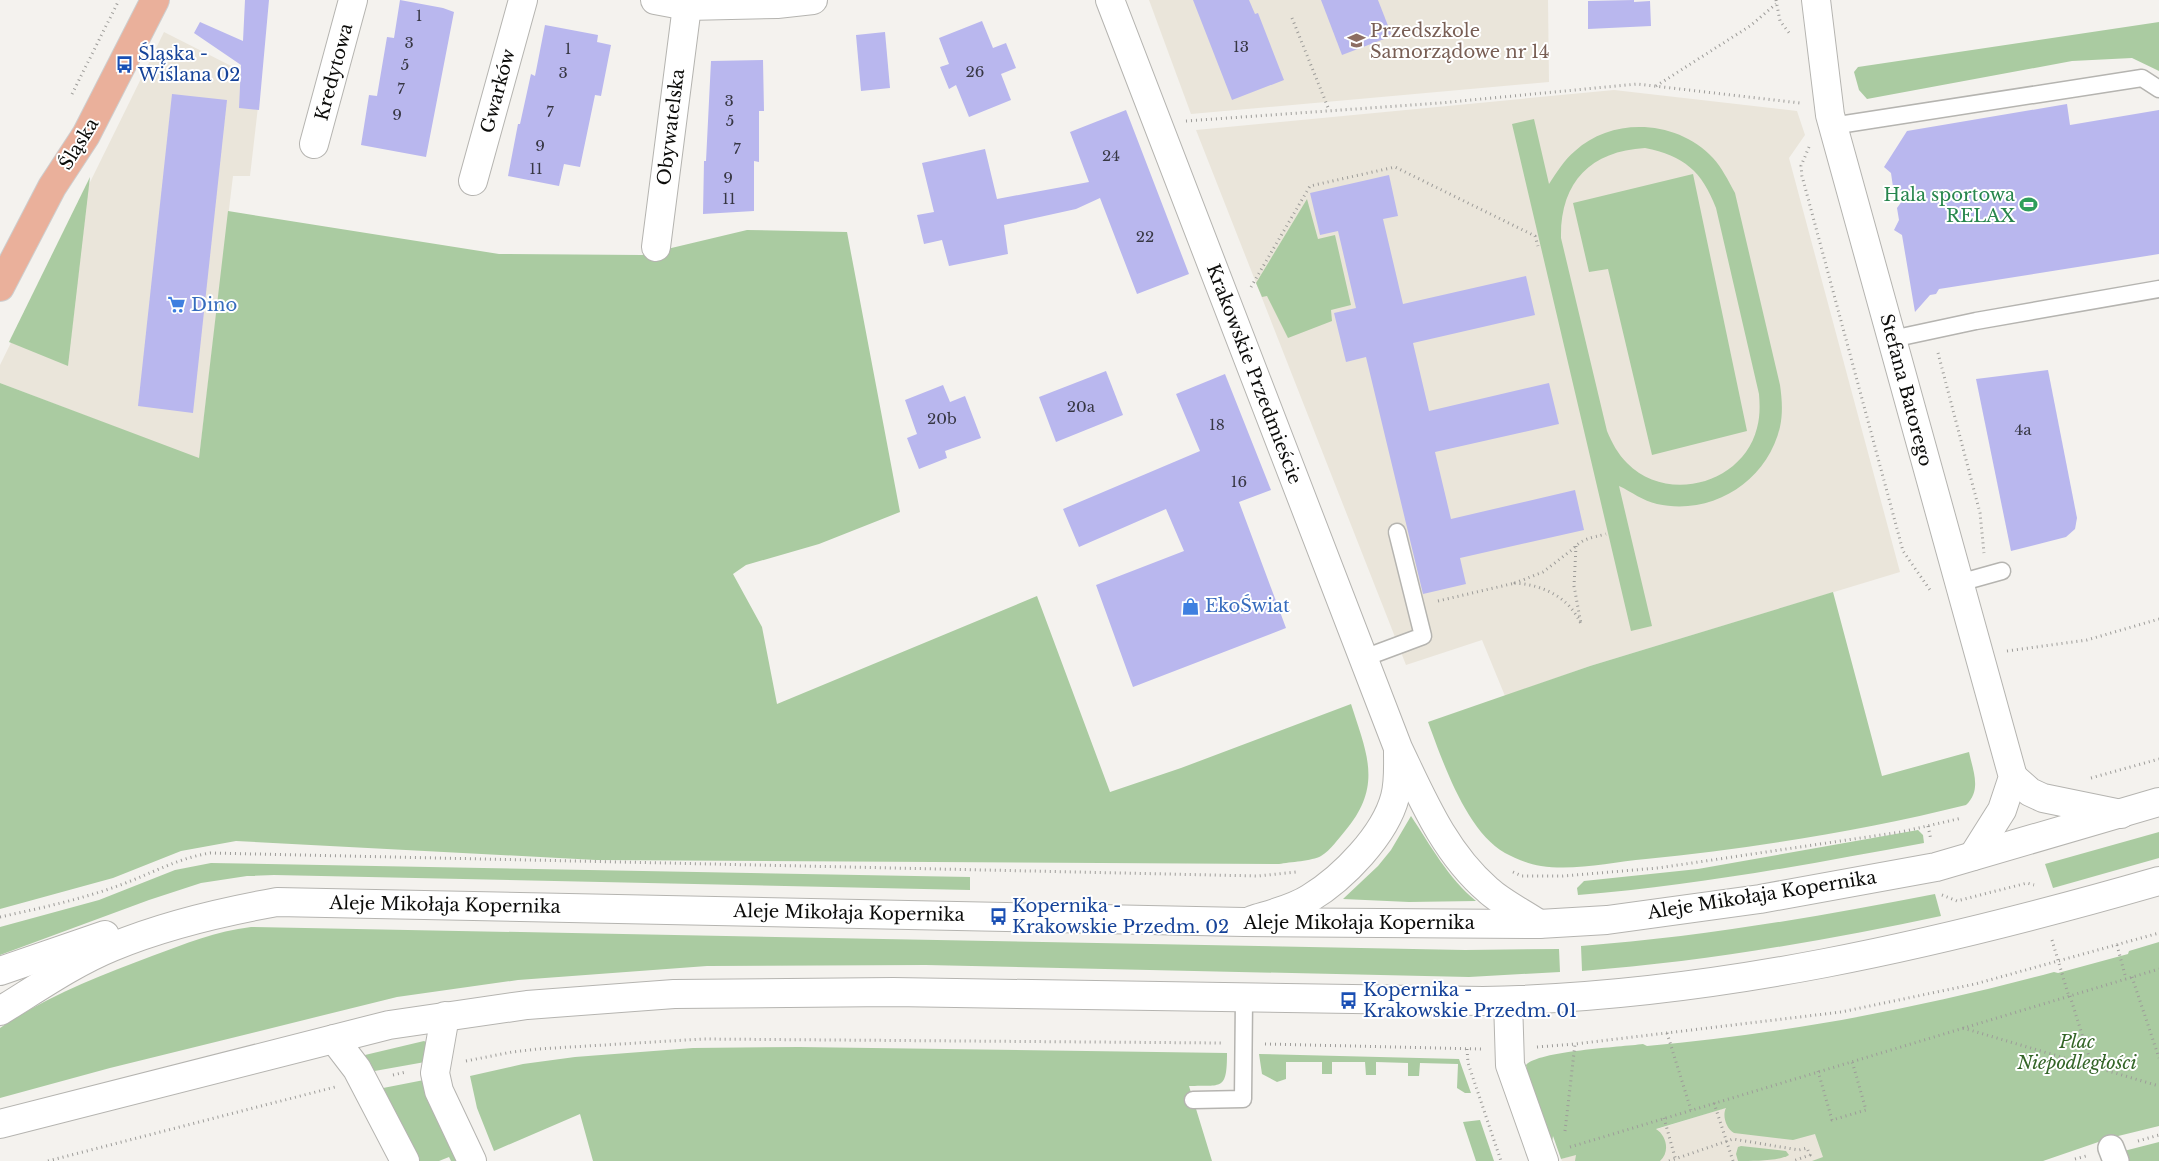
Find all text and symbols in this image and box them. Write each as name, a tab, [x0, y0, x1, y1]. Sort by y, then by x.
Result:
house number: 1	[416, 6, 422, 25]
place label: Przedszkole Samorządowe nr 14	[1370, 20, 1550, 63]
street label: Kredytowa	[310, 21, 358, 123]
school or university icon: Przedszkole Samorządowe nr 14	[1346, 31, 1366, 51]
house number: 3	[404, 33, 414, 52]
house number: 13	[1233, 37, 1249, 56]
house number: 1	[565, 39, 571, 58]
place label: Śląska - Wiślana 02	[137, 42, 240, 86]
street label: Gwarków	[476, 46, 520, 136]
bus stop icon: Śląska - Wiślana 02	[114, 54, 134, 74]
house number: 5	[401, 55, 409, 74]
house number: 26	[966, 62, 984, 81]
house number: 3	[558, 63, 568, 82]
street label: Obywatelska	[653, 67, 689, 187]
house number: 7	[397, 79, 405, 98]
house number: 3	[724, 91, 734, 110]
house number: 7	[546, 102, 554, 121]
house number: 9	[392, 105, 402, 124]
house number: 5	[726, 111, 734, 130]
street label: Śląska	[54, 114, 103, 174]
house number: 9	[535, 136, 545, 155]
house number: 7	[733, 139, 741, 158]
house number: 24	[1102, 146, 1120, 165]
house number: 11	[529, 159, 543, 178]
house number: 9	[723, 168, 733, 187]
place label: Hala sportowa RELAX	[1883, 184, 2015, 227]
house number: 11	[722, 189, 736, 208]
sports icon: Hala sportowa RELAX	[2019, 195, 2039, 215]
house number: 22	[1136, 227, 1154, 246]
street label: Krakowskie Przedmieście	[1202, 261, 1306, 487]
place label: Dino	[191, 294, 237, 316]
supermarket icon: Dino	[167, 295, 187, 315]
street label: Stefana Batorego	[1875, 311, 1937, 469]
house number: 20a	[1067, 397, 1096, 416]
house number: 20b	[927, 409, 957, 428]
house number: 18	[1209, 415, 1225, 434]
house number: 4a	[2014, 420, 2032, 439]
house number: 16	[1231, 472, 1247, 491]
place label: EkoŚwiat	[1205, 594, 1290, 617]
shop icon: EkoŚwiat	[1181, 596, 1201, 616]
street label: Aleje Mikołaja Kopernika	[1645, 866, 1878, 924]
street label: Aleje Mikołaja Kopernika	[328, 892, 561, 918]
place label: Kopernika - Krakowskie Przedm. 02	[1012, 895, 1229, 938]
street label: Aleje Mikołaja Kopernika	[732, 900, 965, 926]
bus stop icon: Kopernika - Krakowskie Przedm. 02	[988, 906, 1008, 926]
street label: Aleje Mikołaja Kopernika	[1242, 912, 1475, 934]
place label: Kopernika - Krakowskie Przedm. 01	[1363, 979, 1577, 1022]
bus stop icon: Kopernika - Krakowskie Przedm. 01	[1339, 990, 1359, 1010]
park label: Plac Niepodległości	[2016, 1031, 2137, 1074]

